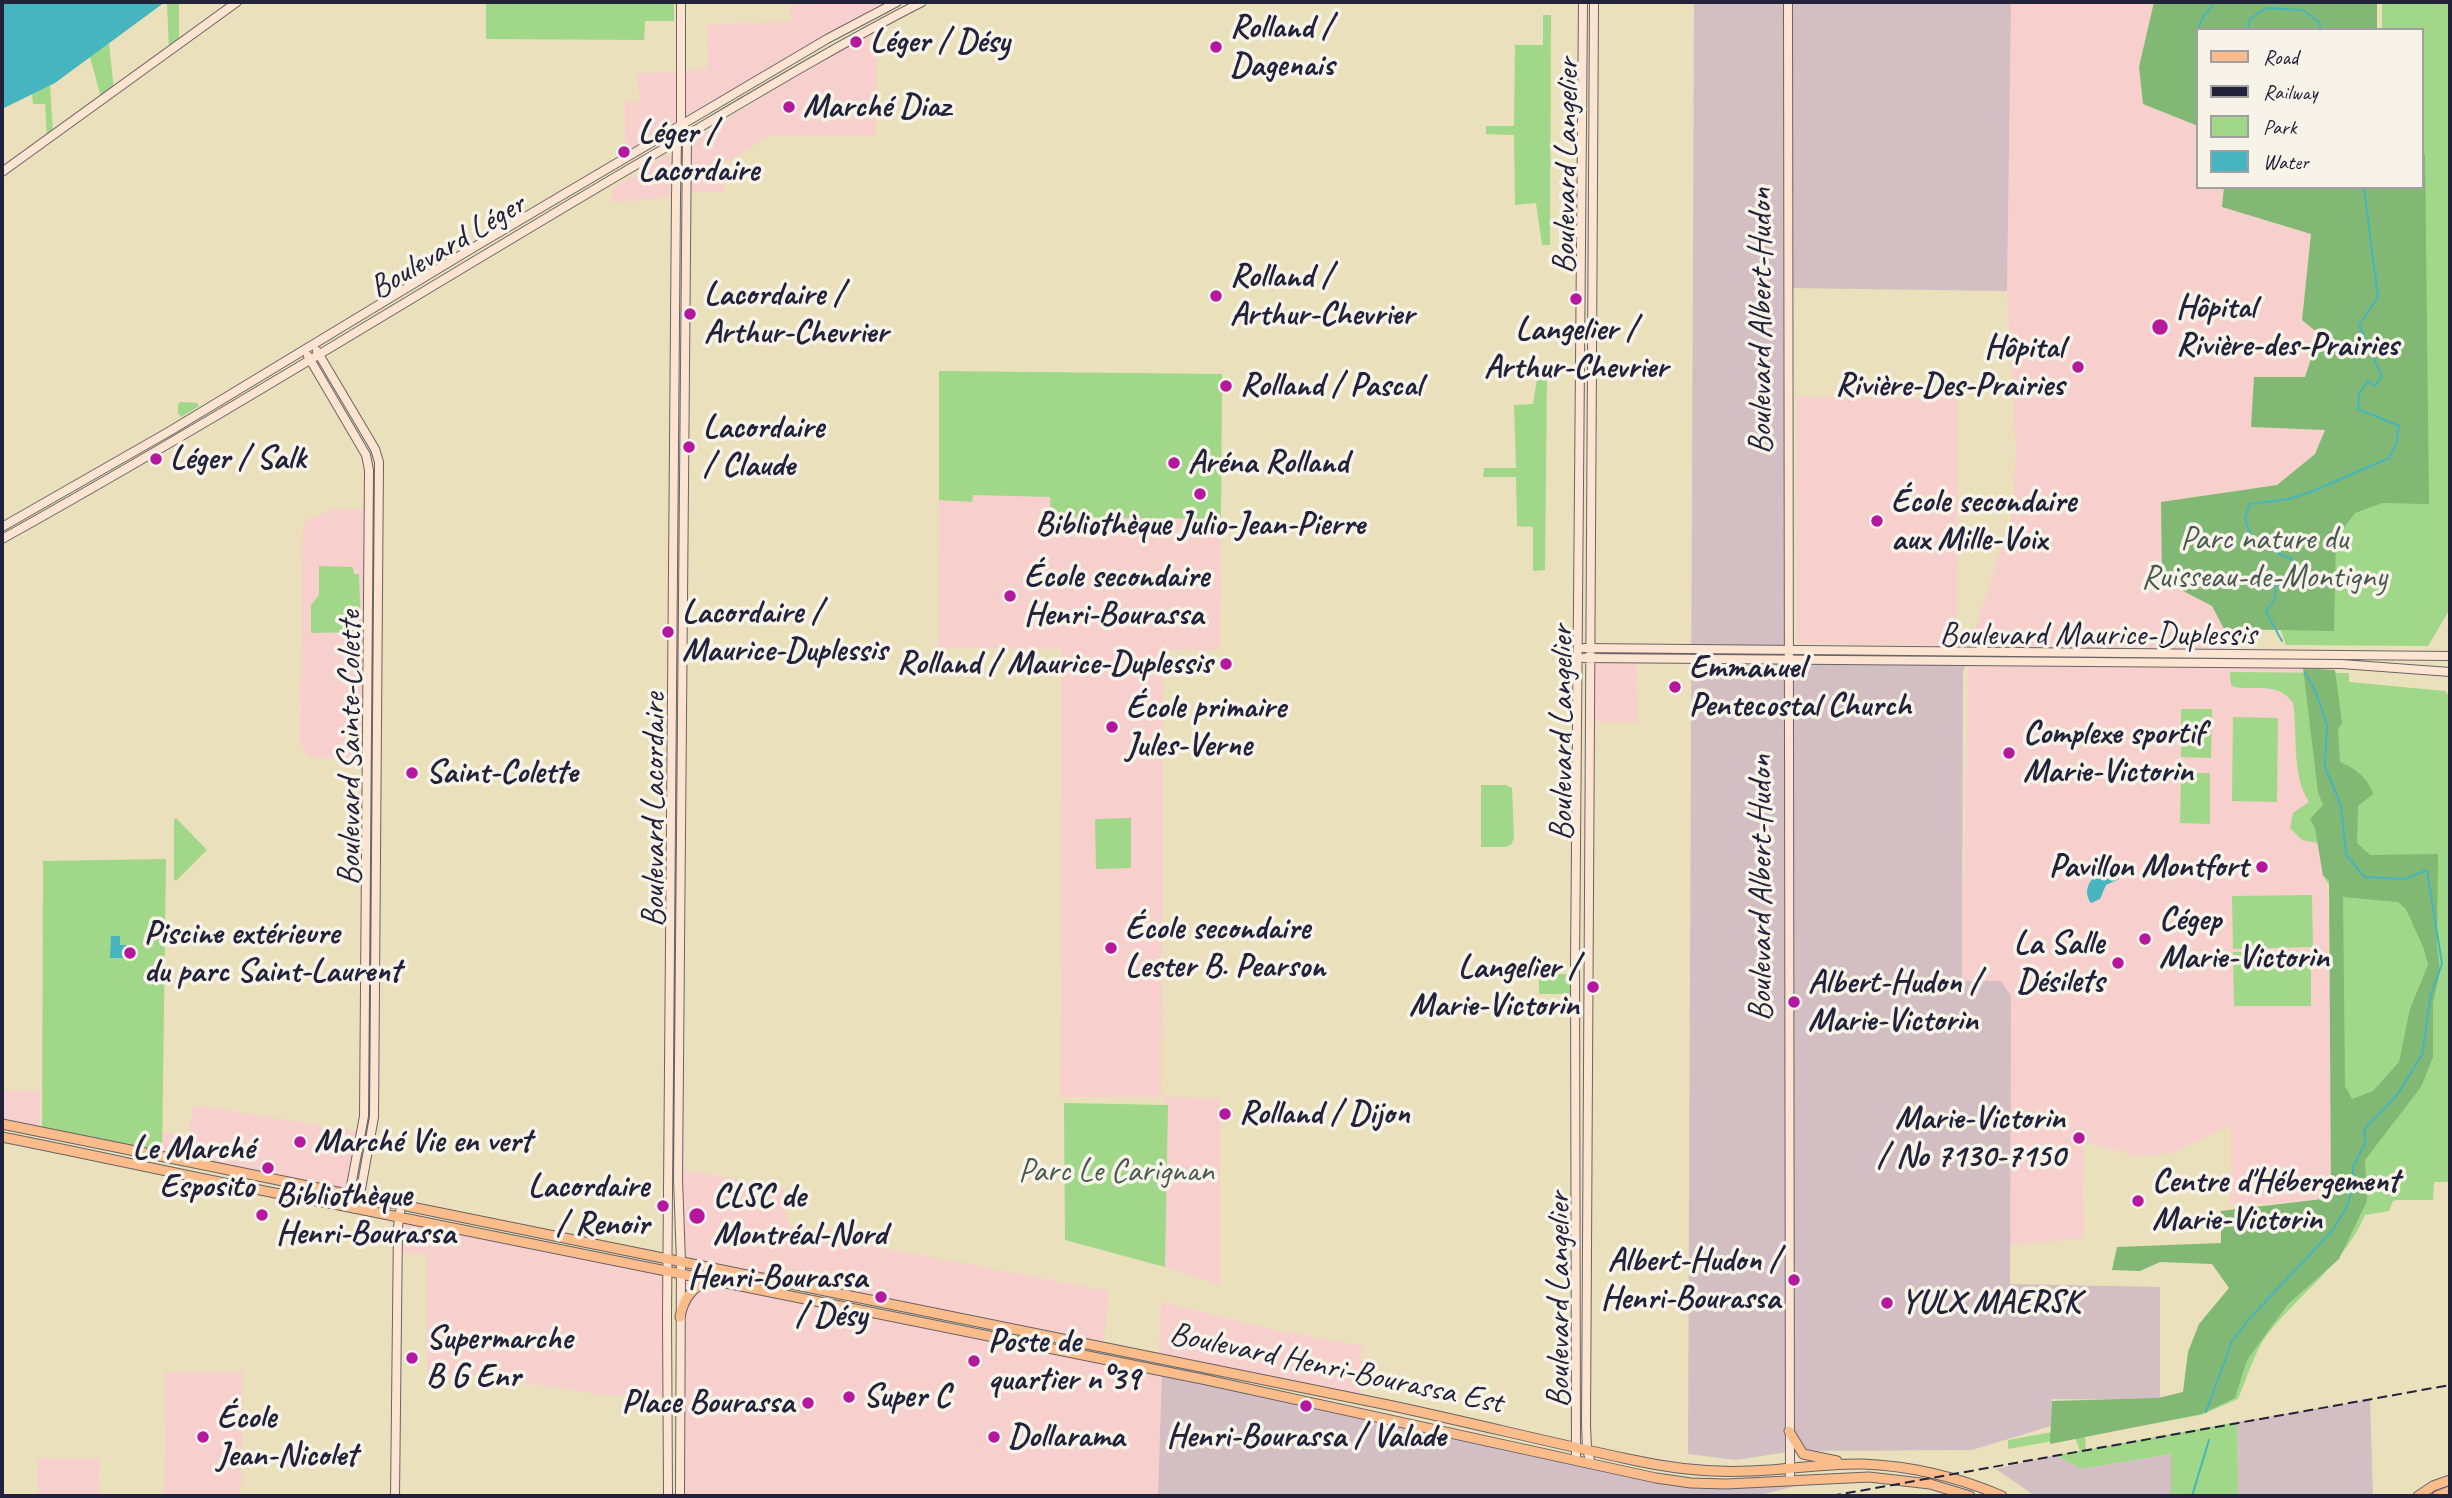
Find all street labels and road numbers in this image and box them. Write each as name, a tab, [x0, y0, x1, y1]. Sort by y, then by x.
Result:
street label: Boulevard Langelier	[1545, 58, 1589, 274]
street label: Boulevard Léger	[363, 185, 533, 309]
street label: Boulevard Albert-Hudon	[1742, 188, 1782, 454]
street label: Boulevard Sainte-Colette	[331, 610, 371, 886]
street label: Boulevard Maurice-Duplessis	[1940, 616, 2256, 656]
street label: Boulevard Langelier	[1543, 625, 1583, 841]
street label: Boulevard Lacordaire	[635, 693, 675, 927]
street label: Boulevard Albert-Hudon	[1742, 755, 1782, 1021]
street label: Boulevard Langelier	[1540, 1192, 1580, 1408]
street label: Boulevard Henri-Bourassa Est	[1166, 1314, 1506, 1424]

